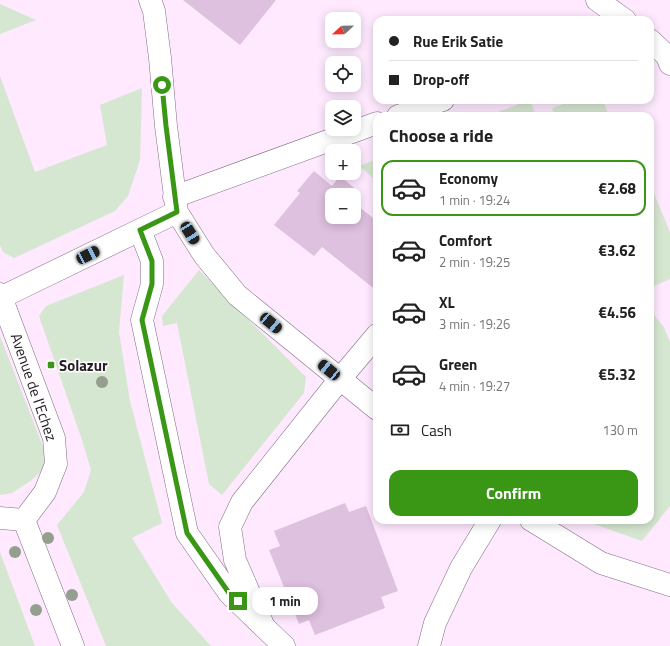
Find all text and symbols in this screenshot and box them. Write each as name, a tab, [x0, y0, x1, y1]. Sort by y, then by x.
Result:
north arrow	[325, 12, 361, 48]
map controls	[325, 12, 361, 224]
text: Rue Erik Satie	[413, 30, 503, 53]
button: locate	[325, 56, 361, 92]
text: Drop-off	[413, 68, 469, 91]
route start	[153, 76, 171, 94]
button: layers	[325, 100, 361, 136]
text: Choose a ride	[389, 122, 493, 149]
button: +	[325, 144, 361, 180]
text: Economy	[439, 167, 498, 190]
icon: car	[391, 170, 427, 206]
text: €2.68	[599, 177, 636, 200]
button: −	[325, 188, 361, 224]
text: 1 min · 19:24	[439, 190, 510, 210]
car	[179, 220, 201, 246]
text: Comfort	[439, 229, 492, 252]
icon: car	[391, 232, 427, 268]
text: €3.62	[599, 239, 636, 262]
car	[75, 244, 101, 266]
text: 2 min · 19:25	[439, 252, 510, 272]
text: XL	[439, 291, 455, 314]
icon: car	[391, 294, 427, 330]
text: €4.56	[599, 301, 636, 324]
car	[258, 311, 284, 335]
text: 3 min · 19:26	[439, 314, 510, 334]
street label: Avenue de l'Echez	[5, 330, 63, 444]
text: Green	[439, 353, 477, 376]
place label: Solazur	[59, 354, 108, 377]
icon: car	[391, 356, 427, 392]
car	[316, 358, 342, 382]
marker: Solazur	[46, 360, 56, 370]
text: €5.32	[599, 363, 636, 386]
text: 4 min · 19:27	[439, 376, 510, 396]
icon: cash	[389, 419, 411, 441]
text: Cash	[421, 419, 452, 442]
text: 130 m	[602, 420, 638, 440]
button: Confirm	[389, 470, 638, 516]
callout: 1 min	[252, 587, 318, 615]
text: 1 min	[269, 591, 301, 611]
route end	[229, 592, 247, 610]

